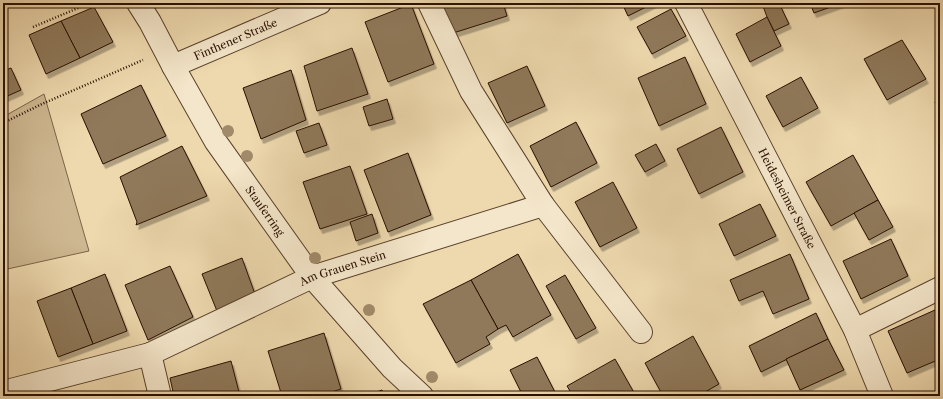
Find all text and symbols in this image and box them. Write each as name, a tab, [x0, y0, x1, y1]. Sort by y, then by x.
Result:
street label: Finthener Straße	[192, 15, 279, 63]
street label: Heidesheimer Straße	[755, 146, 819, 251]
street label: Stauferring	[242, 183, 288, 239]
street label: Am Grauen Stein	[296, 247, 388, 289]

